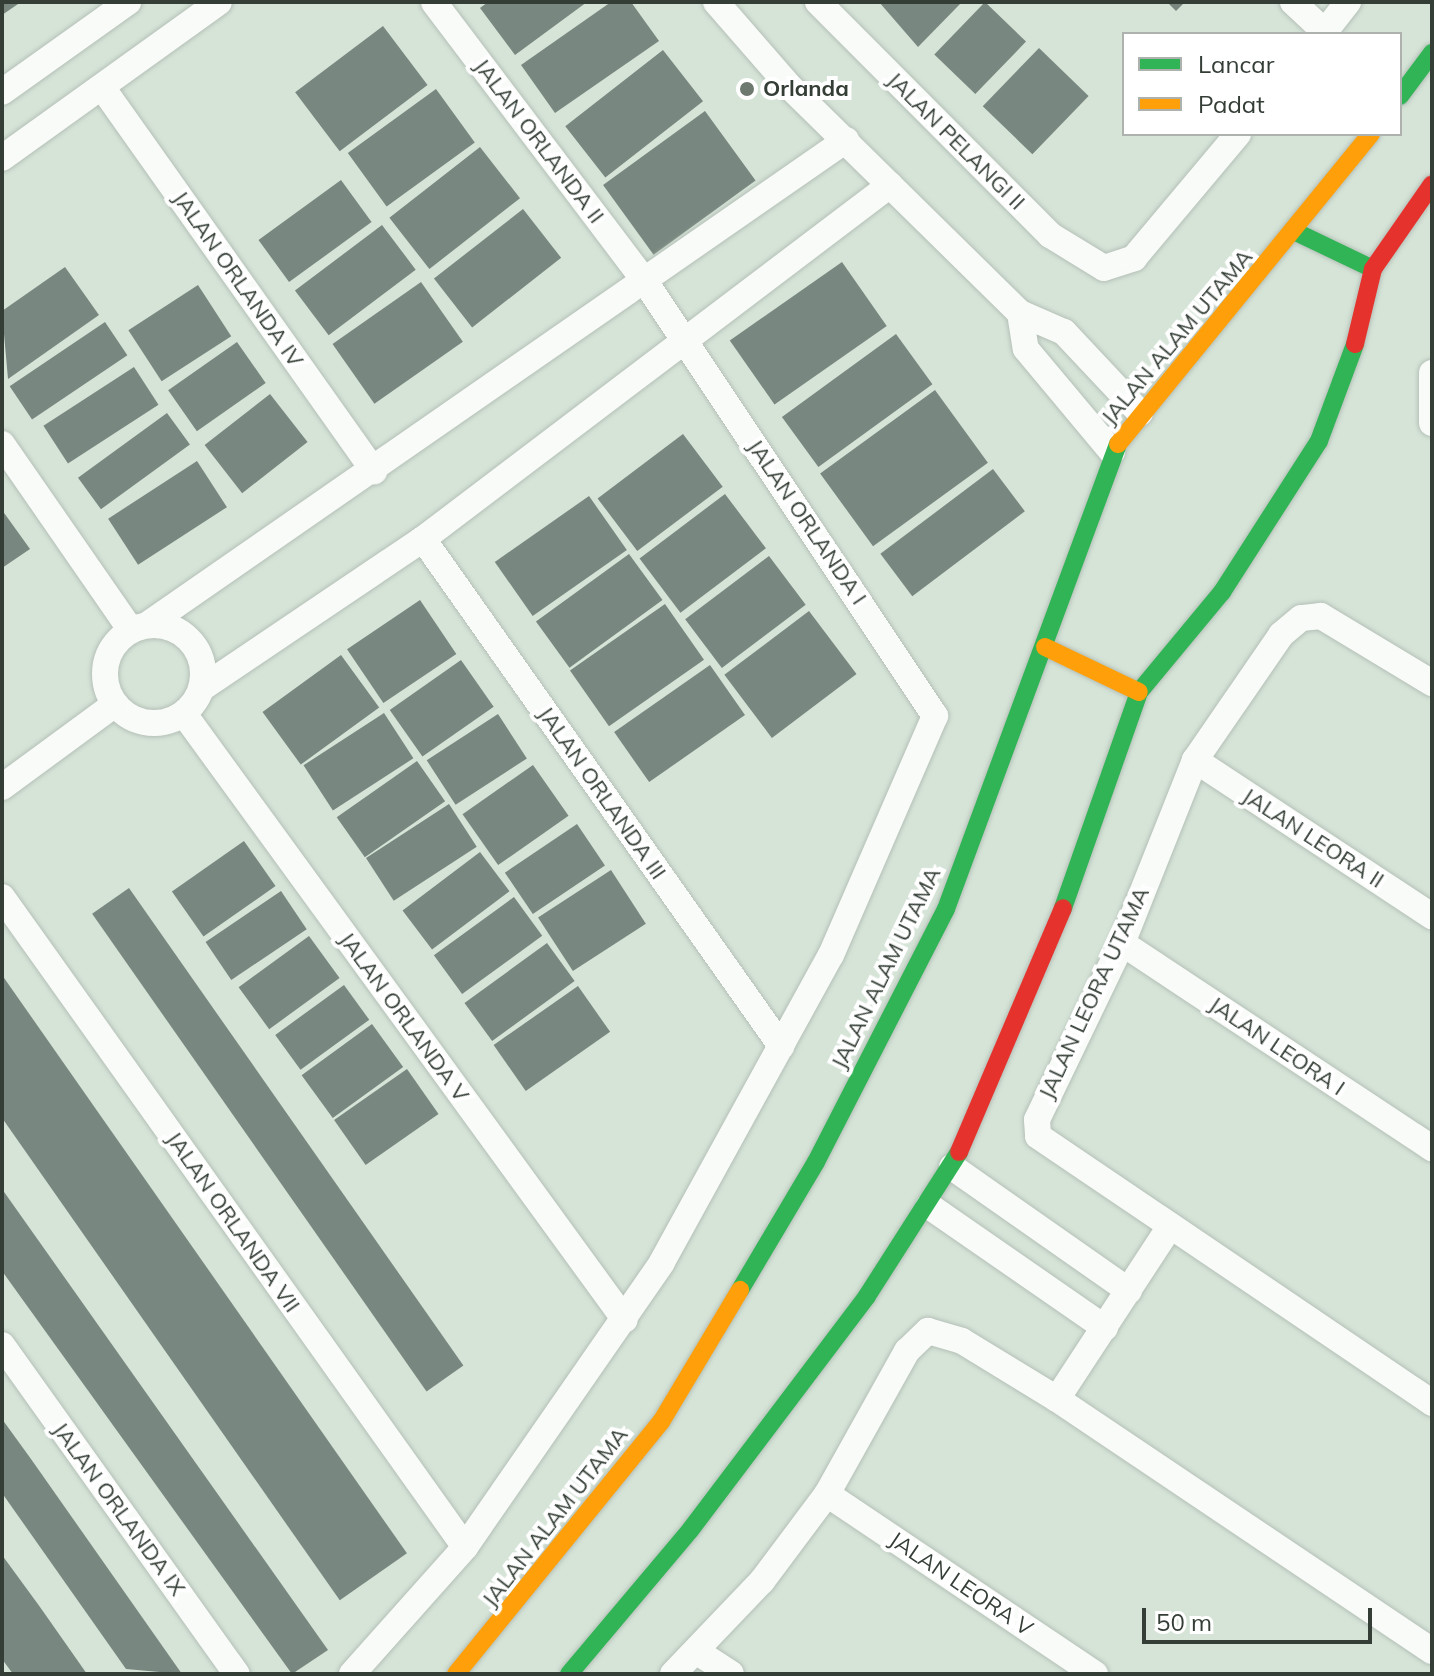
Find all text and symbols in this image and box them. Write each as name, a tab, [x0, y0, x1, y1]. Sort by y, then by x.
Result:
legend	[1122, 32, 1402, 136]
text: Lancar	[1198, 49, 1274, 79]
street label: JALAN ORLANDA II	[469, 54, 609, 228]
street label: JALAN PELANGI II	[882, 67, 1030, 215]
place label: Orlanda	[763, 76, 849, 102]
marker: Orlanda	[738, 80, 756, 98]
text: Padat	[1198, 89, 1265, 119]
street label: JALAN ORLANDA IV	[167, 186, 309, 372]
street label: JALAN ALAM UTAMA	[1096, 244, 1258, 430]
street label: JALAN ORLANDA I	[742, 434, 872, 610]
street label: JALAN ORLANDA III	[532, 702, 672, 884]
street label: JALAN LEORA II	[1237, 782, 1389, 894]
street label: JALAN ALAM UTAMA	[826, 863, 946, 1073]
street label: JALAN LEORA UTAMA	[1033, 883, 1155, 1103]
street label: JALAN ORLANDA V	[334, 927, 474, 1107]
street label: JALAN LEORA I	[1204, 991, 1350, 1101]
street label: JALAN ORLANDA VII	[161, 1127, 305, 1317]
street label: JALAN ORLANDA IX	[47, 1417, 191, 1601]
street label: JALAN ALAM UTAMA	[477, 1422, 633, 1612]
street label: JALAN LEORA V	[884, 1526, 1038, 1642]
scale bar	[1146, 1592, 1376, 1642]
text: 50 m	[1156, 1607, 1212, 1637]

